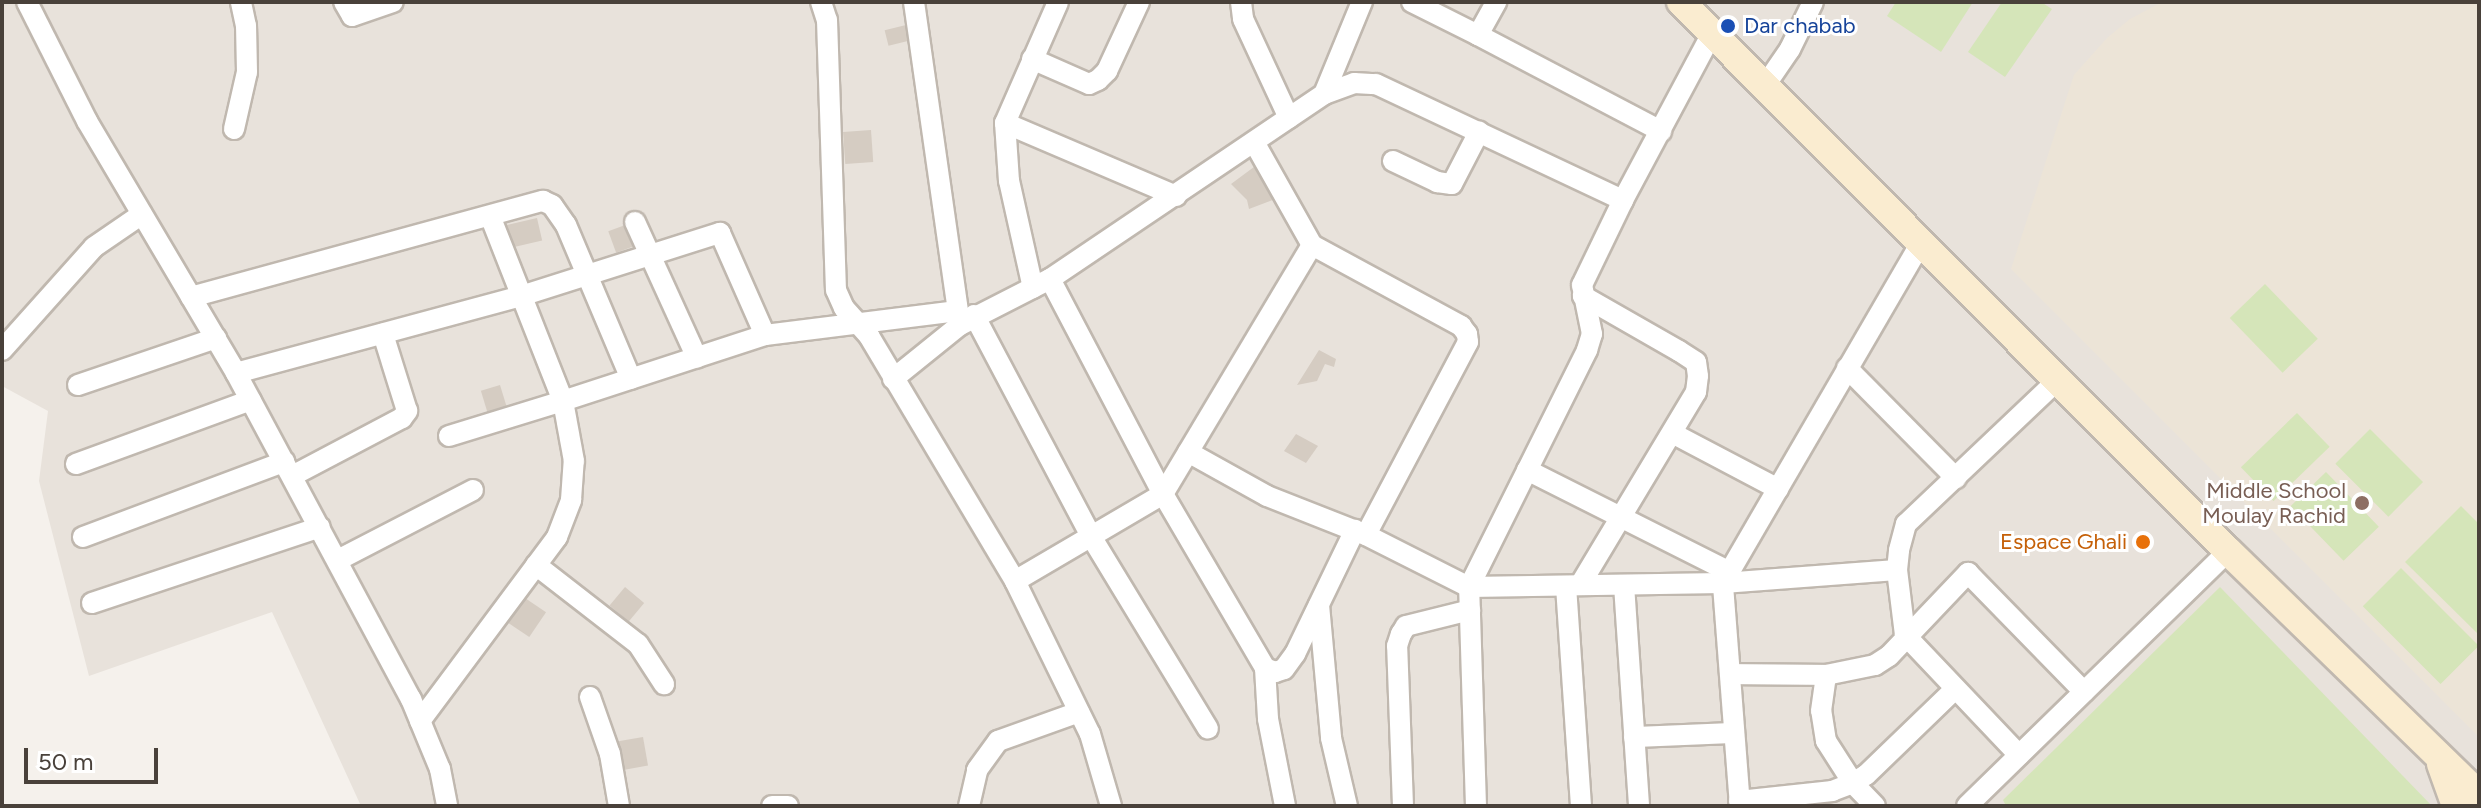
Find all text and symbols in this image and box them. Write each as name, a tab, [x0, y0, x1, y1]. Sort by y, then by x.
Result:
place label: Dar chabab	[1744, 13, 1856, 39]
marker: Dar chabab	[1719, 17, 1737, 35]
place label: Middle School Moulay Rachid	[2202, 477, 2346, 528]
marker: Middle School Moulay Rachid	[2353, 494, 2371, 512]
place label: Espace Ghali	[2000, 529, 2127, 555]
marker: Espace Ghali	[2134, 533, 2152, 551]
scale bar	[28, 732, 162, 782]
text: 50 m	[38, 747, 94, 776]

